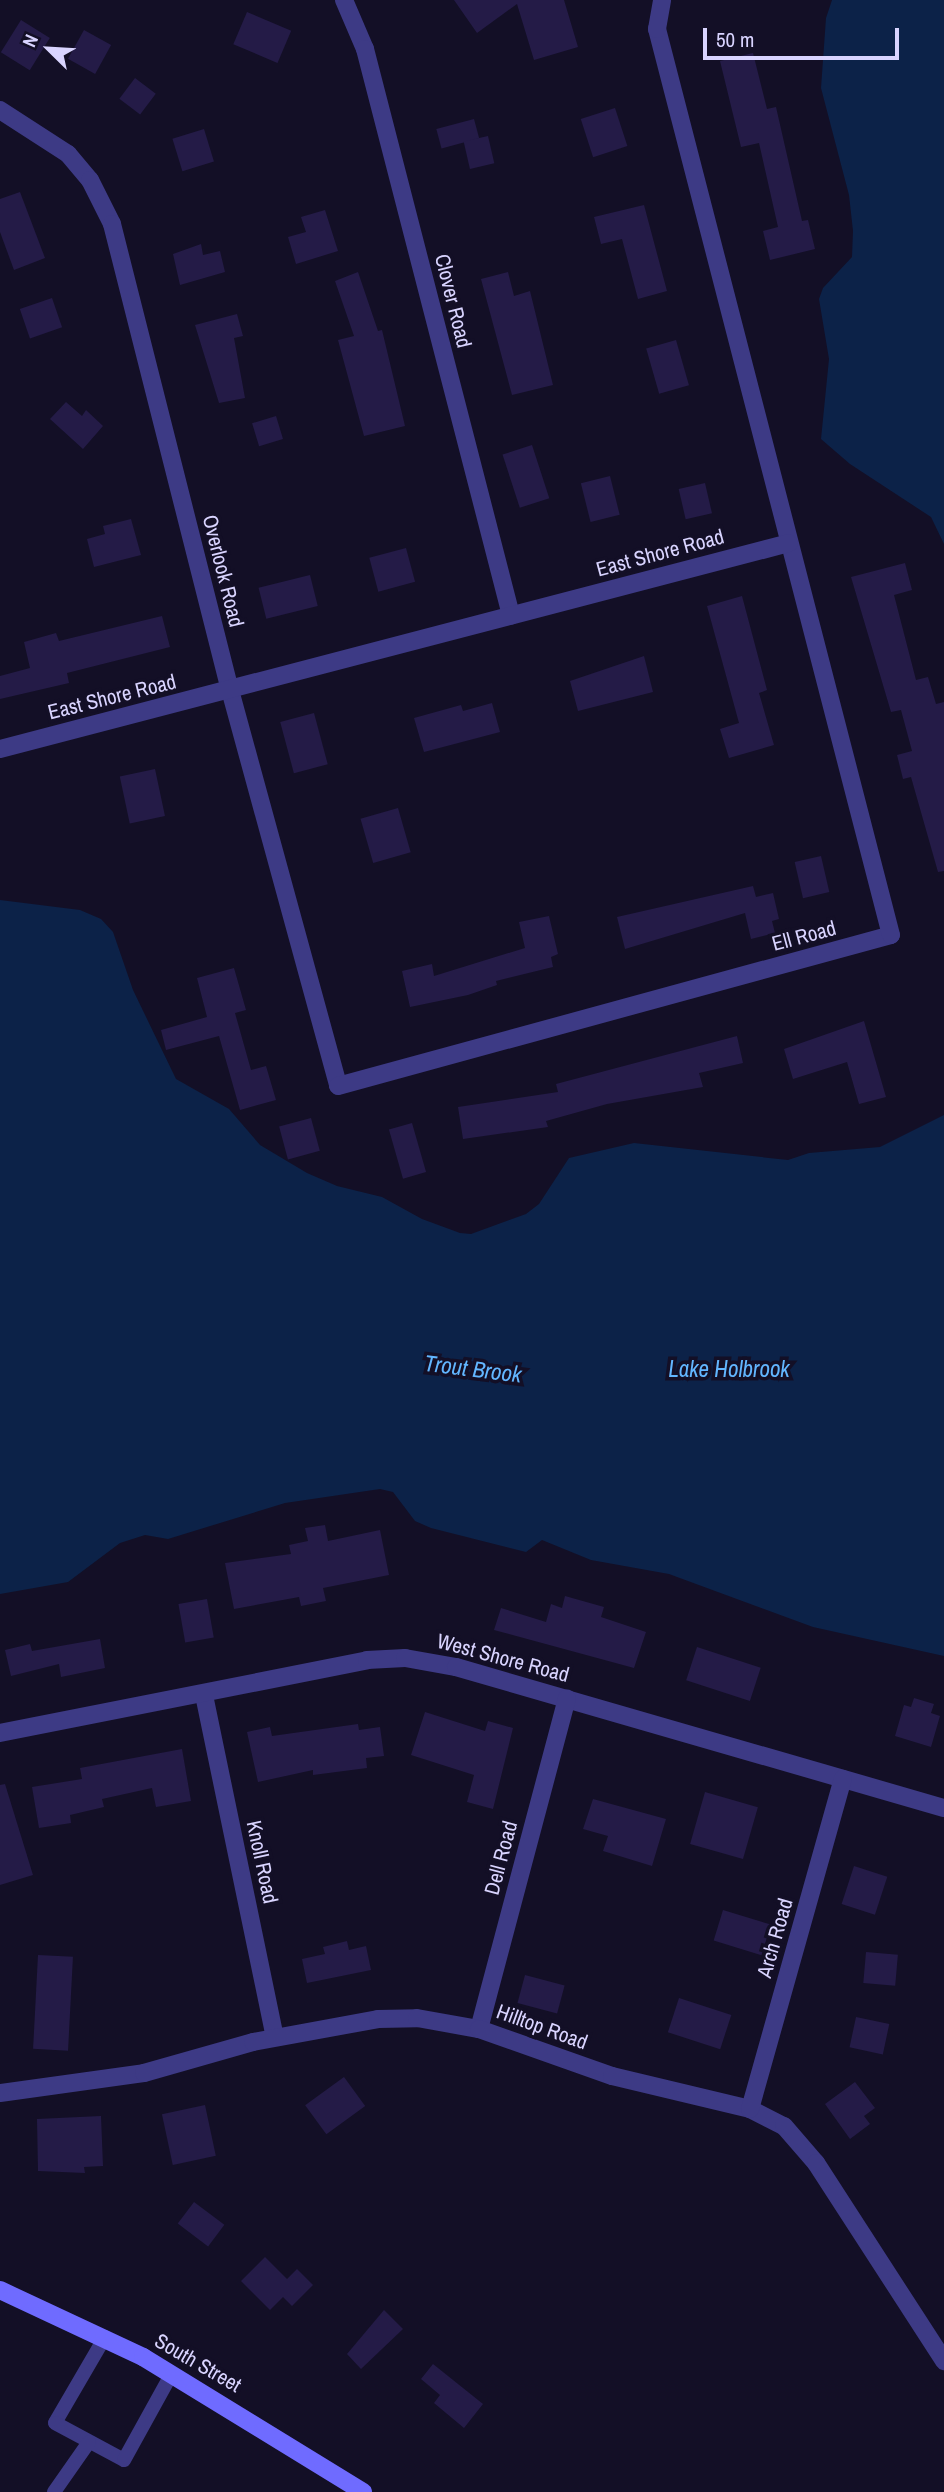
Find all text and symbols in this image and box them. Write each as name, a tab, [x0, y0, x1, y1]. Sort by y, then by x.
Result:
north arrow	[14, 14, 84, 84]
scale bar	[706, 14, 902, 58]
text: 50 m	[716, 25, 754, 54]
text: N	[16, 30, 44, 51]
street label: Clover Road	[429, 252, 477, 350]
street label: Overlook Road	[197, 512, 249, 630]
street label: East Shore Road	[593, 524, 727, 582]
street label: East Shore Road	[45, 669, 179, 725]
street label: Ell Road	[769, 915, 839, 957]
water label: Trout Brook	[423, 1349, 523, 1389]
water label: Lake Holbrook	[668, 1355, 790, 1383]
street label: West Shore Road	[434, 1628, 572, 1688]
street label: Knoll Road	[241, 1818, 283, 1906]
street label: Dell Road	[479, 1818, 523, 1898]
street label: Arch Road	[752, 1895, 798, 1981]
street label: Hilltop Road	[493, 1999, 591, 2055]
street label: South Street	[150, 2328, 246, 2398]

